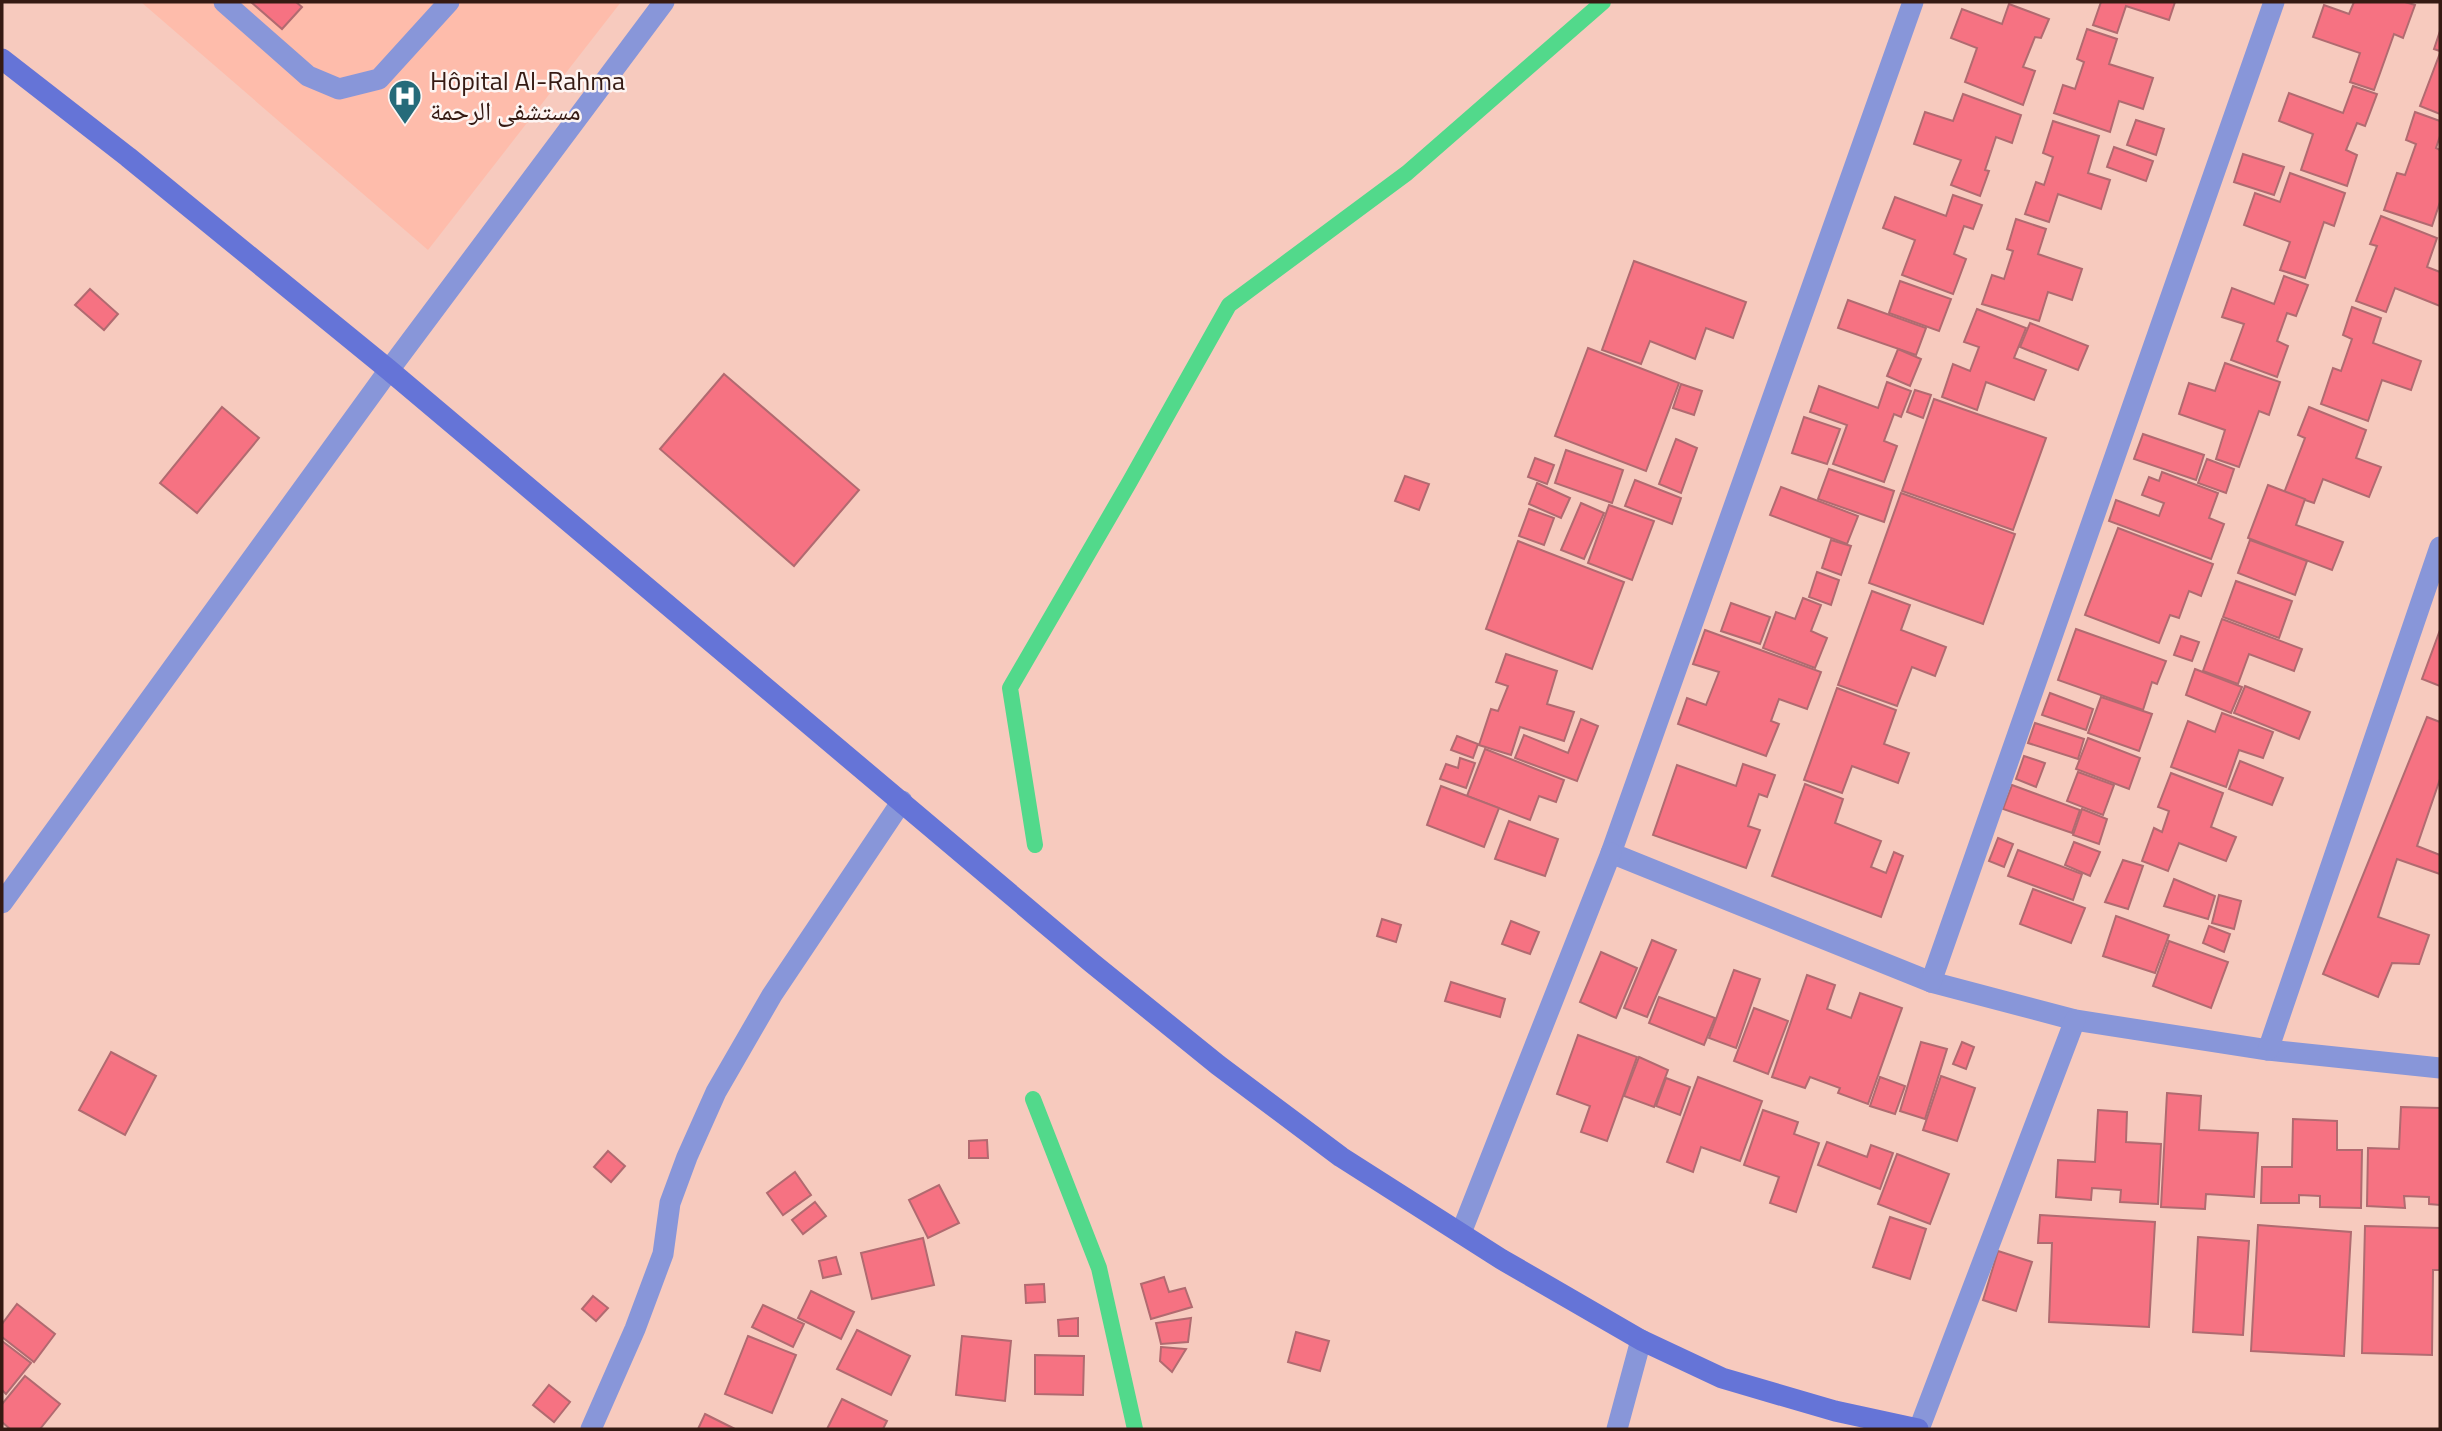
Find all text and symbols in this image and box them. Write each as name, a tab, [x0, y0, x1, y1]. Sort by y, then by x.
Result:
place label: Hôpital Al-Rahma مستشفى الرحمة	[430, 61, 625, 130]
hospital icon: Hôpital Al-Rahma مستشفى الرحمة	[386, 77, 424, 126]

